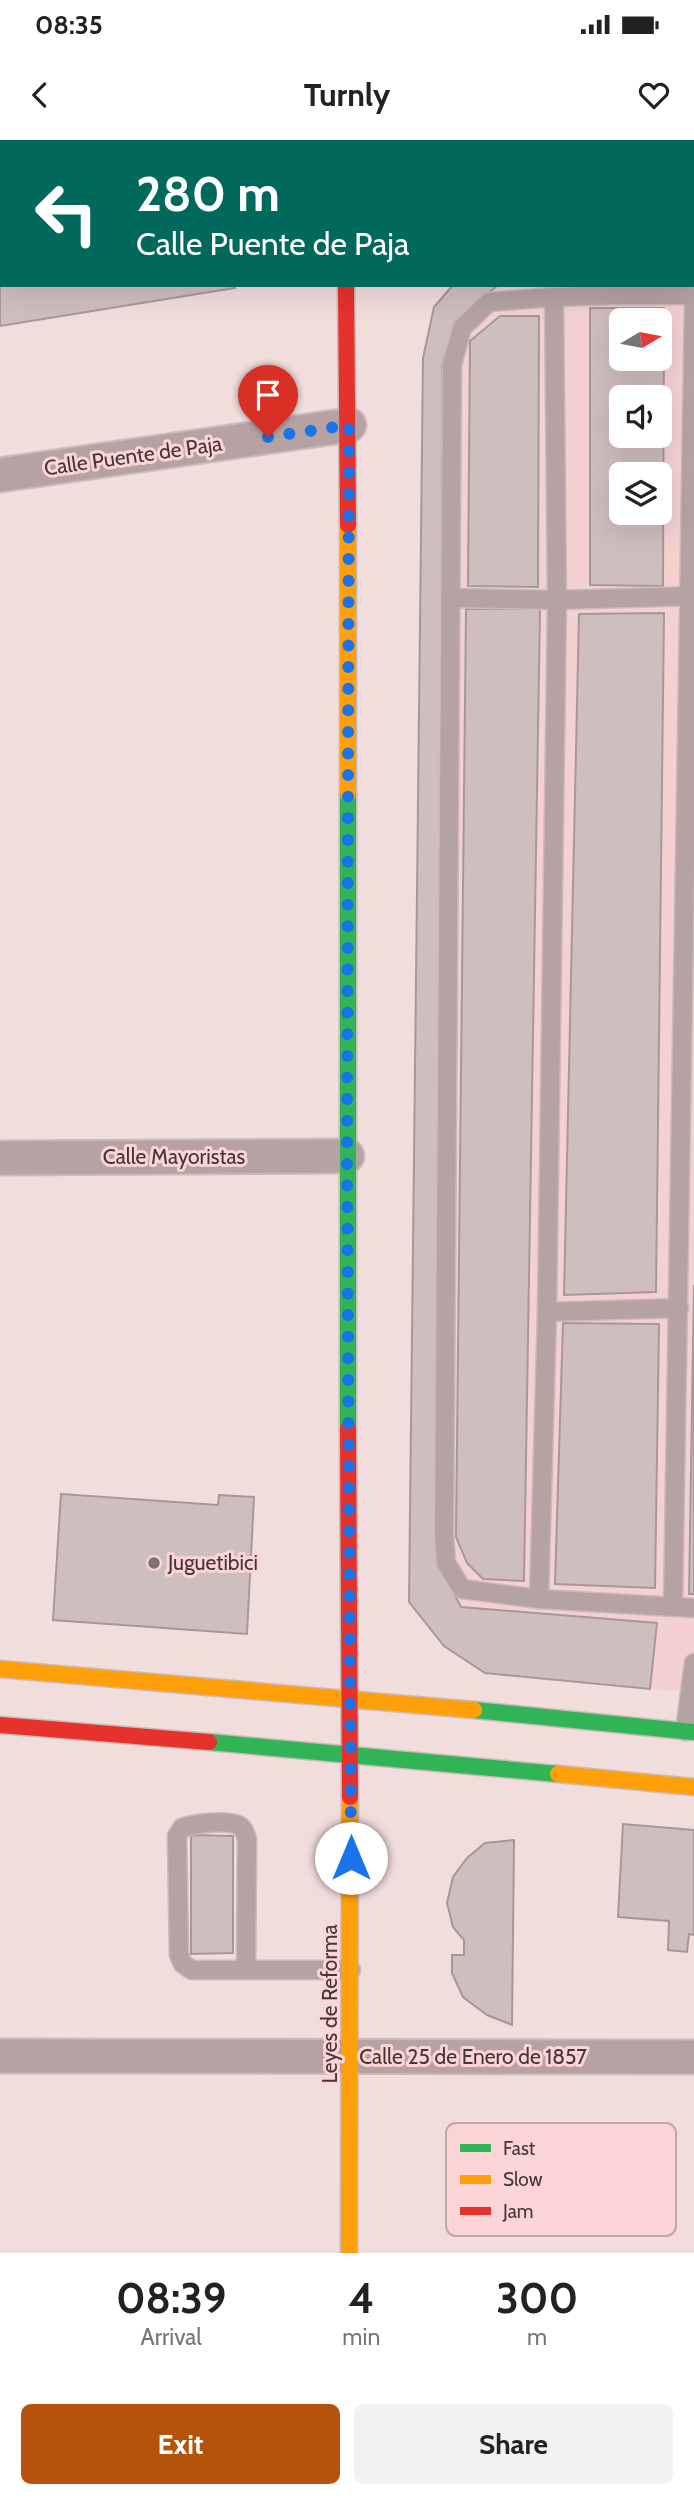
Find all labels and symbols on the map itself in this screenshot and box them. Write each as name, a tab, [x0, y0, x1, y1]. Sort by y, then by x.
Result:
north arrow	[609, 308, 672, 371]
pin	[238, 365, 298, 437]
street label: Calle Puente de Paja	[42, 431, 224, 481]
street label: Calle Mayoristas	[103, 1144, 246, 1169]
place label: Juguetibici	[167, 1550, 258, 1575]
marker: Juguetibici	[146, 1555, 162, 1571]
position arrow	[314, 1821, 388, 1895]
street label: Leyes de Reforma	[317, 1924, 342, 2084]
street label: Calle 25 de Enero de 1857	[359, 2044, 587, 2069]
legend	[446, 2123, 676, 2236]
text: Fast	[503, 2137, 536, 2160]
text: Slow	[503, 2168, 543, 2191]
text: Jam	[502, 2200, 533, 2223]

